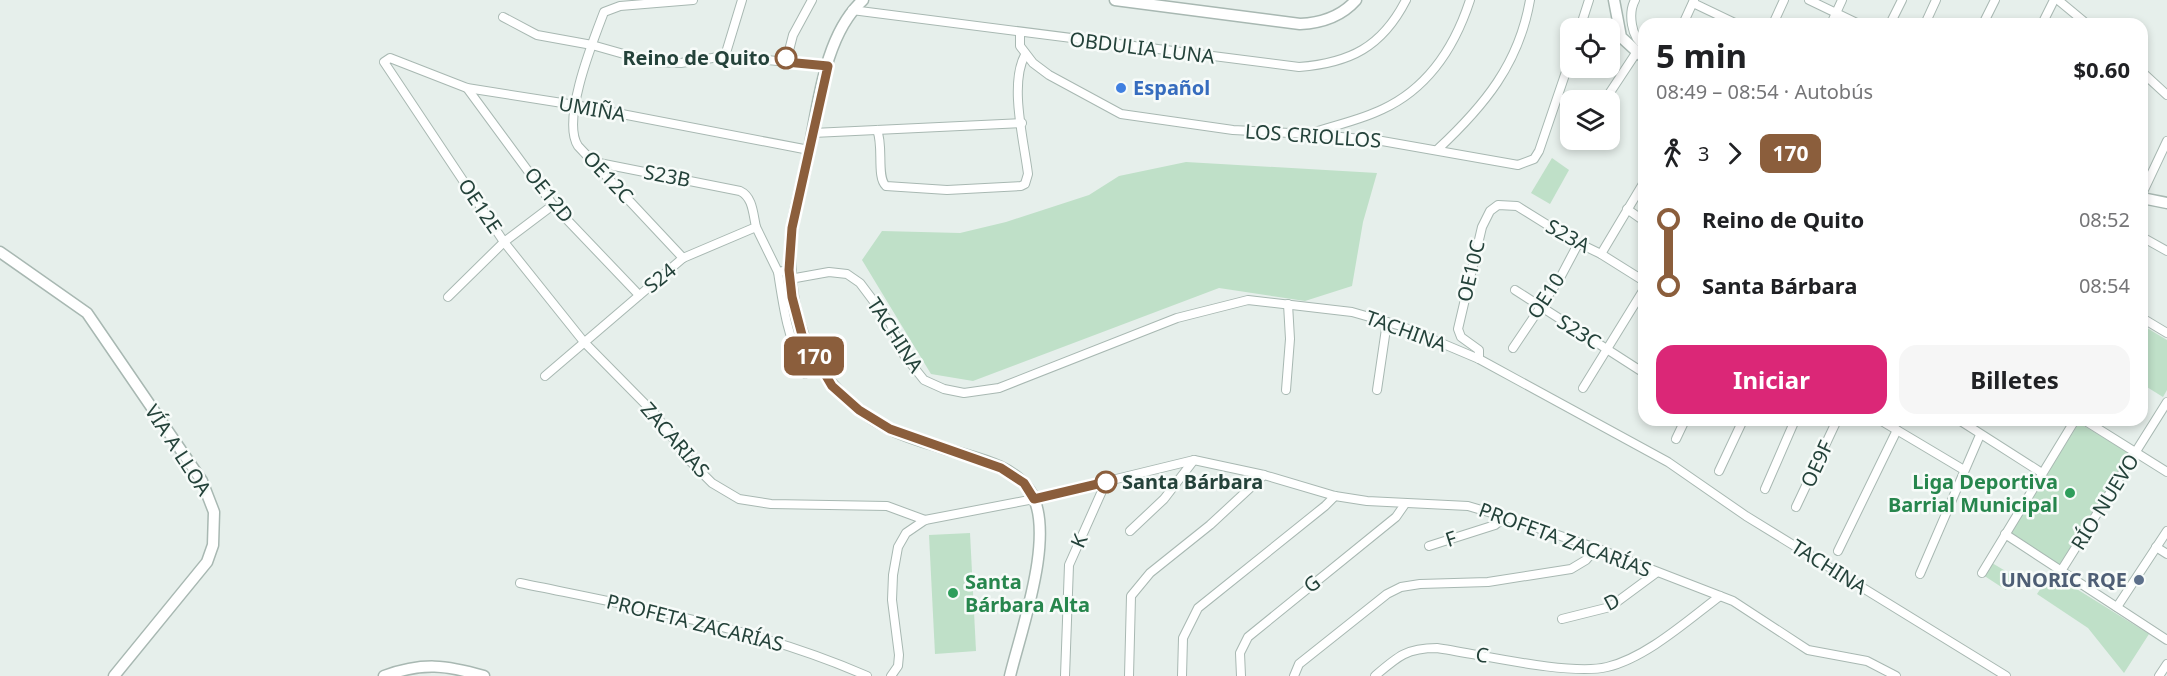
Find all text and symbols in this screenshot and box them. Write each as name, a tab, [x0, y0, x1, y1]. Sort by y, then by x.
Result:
map controls	[1560, 18, 1620, 150]
button: locate	[1560, 18, 1620, 78]
street label: OBDULIA LUNA	[1068, 25, 1216, 70]
text: 5 min	[1656, 33, 1747, 78]
place label: Reino de Quito	[623, 44, 770, 71]
marker: Reino de Quito	[775, 47, 797, 69]
text: $0.60	[2073, 54, 2130, 84]
place label: Español	[1133, 74, 1210, 101]
text: 08:49 – 08:54 · Autobús	[1656, 78, 1873, 105]
marker: Español	[1114, 81, 1128, 95]
street label: UMIÑA	[556, 89, 628, 128]
button: layers	[1560, 90, 1620, 150]
street label: LOS CRIOLLOS	[1244, 117, 1382, 154]
icon: walk	[1656, 137, 1689, 170]
icon: forward	[1718, 137, 1751, 170]
text: 170	[1772, 139, 1809, 167]
text: 3	[1698, 140, 1709, 167]
street label: OE12C	[577, 145, 640, 209]
street label: S23B	[642, 158, 693, 193]
street label: OE12D	[519, 161, 580, 228]
street label: OE12E	[452, 173, 509, 238]
text: Reino de Quito	[1702, 204, 1864, 234]
text: 08:52	[2079, 206, 2130, 233]
street label: S23A	[1541, 212, 1595, 259]
street label: OE10C	[1450, 237, 1491, 304]
street label: S24	[638, 256, 682, 299]
street label: OE10	[1521, 268, 1570, 324]
text: Santa Bárbara	[1702, 270, 1857, 300]
text: 08:54	[2079, 272, 2130, 299]
street label: TACHINA	[861, 292, 930, 378]
street label: TACHINA	[1362, 303, 1451, 358]
street label: S23C	[1552, 308, 1606, 356]
line badge: 170	[780, 336, 848, 376]
text: 170	[796, 342, 832, 370]
button: Iniciar	[1656, 345, 1887, 414]
button: Billetes	[1899, 345, 2130, 414]
street label: ZACARIAS	[635, 396, 716, 483]
street label: VÍA A LLOA	[139, 399, 218, 501]
street label: OE9F	[1794, 436, 1839, 492]
street label: RÍO NUEVO	[2064, 449, 2145, 555]
place label: Santa Bárbara	[1122, 468, 1263, 495]
place label: Liga Deportiva Barrial Municipal	[1888, 468, 2058, 518]
marker: Santa Bárbara	[1095, 471, 1117, 493]
marker: Liga Deportiva Barrial Municipal	[2063, 486, 2077, 500]
street label: PROFETA ZACARÍAS	[1475, 496, 1655, 583]
street label: F	[1442, 524, 1460, 553]
street label: K	[1064, 529, 1094, 552]
street label: TACHINA	[1786, 533, 1872, 600]
place label: UNORIC RQE	[2001, 566, 2127, 593]
place label: Santa Bárbara Alta	[965, 568, 1090, 618]
street label: G	[1298, 568, 1326, 599]
marker: UNORIC RQE	[2132, 573, 2146, 587]
marker: Santa Bárbara Alta	[946, 586, 960, 600]
street label: D	[1599, 586, 1625, 617]
street label: PROFETA ZACARÍAS	[604, 587, 786, 658]
street label: C	[1474, 640, 1491, 669]

